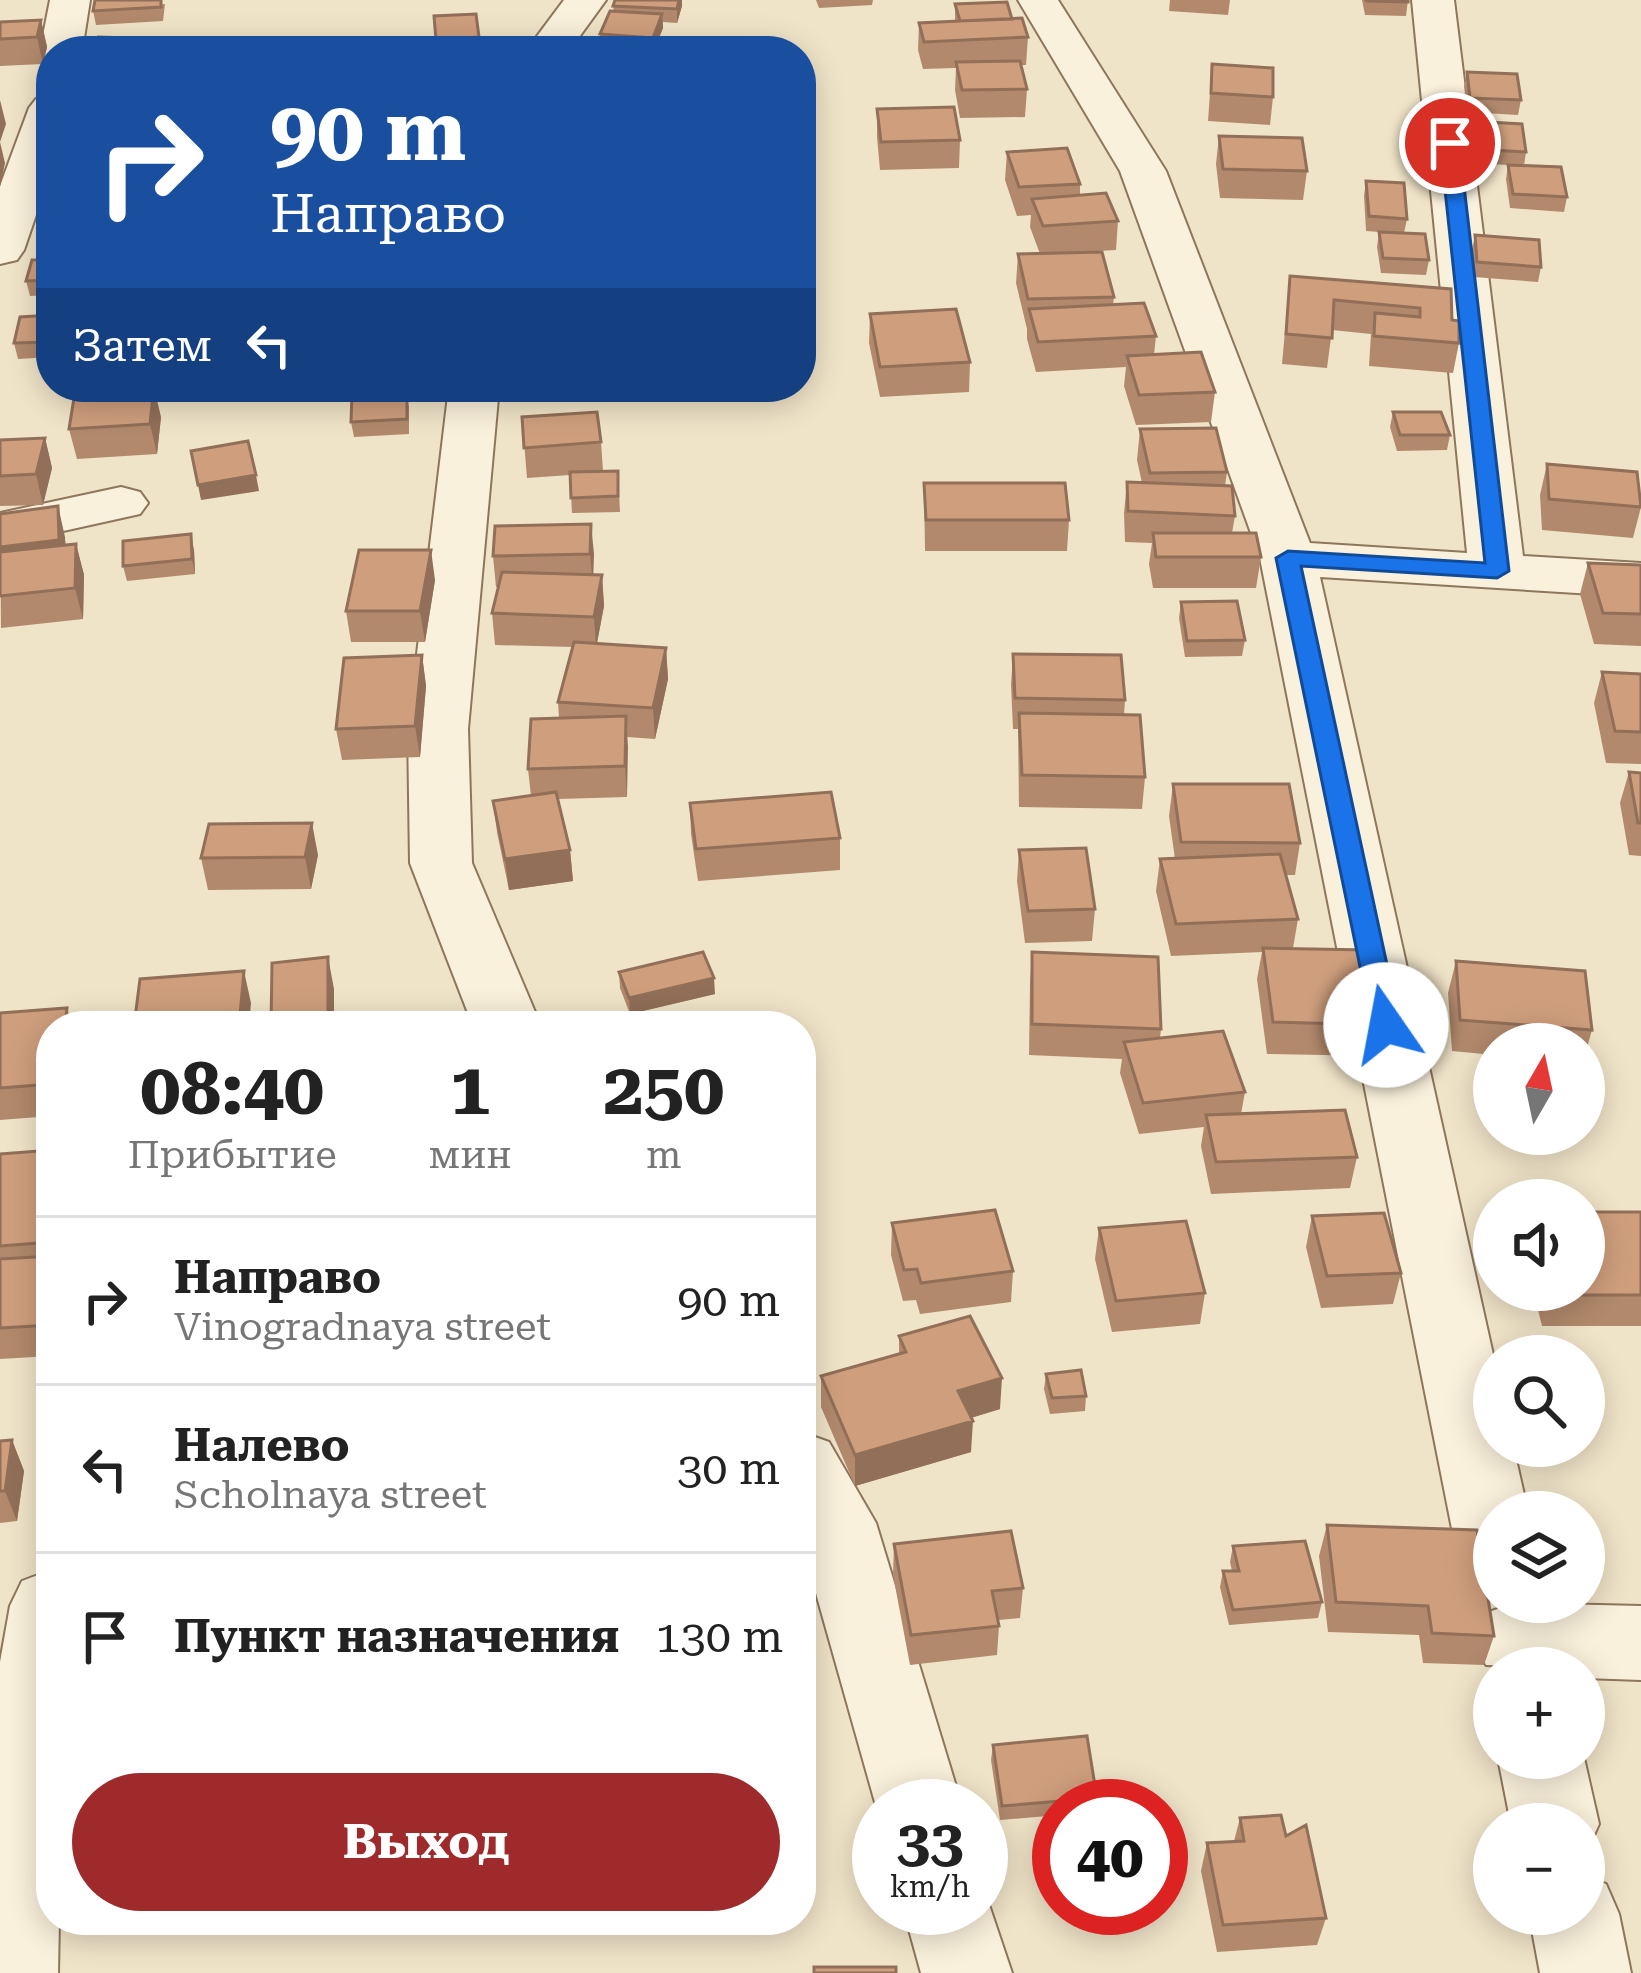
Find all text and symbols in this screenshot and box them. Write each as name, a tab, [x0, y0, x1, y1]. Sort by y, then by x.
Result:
text: 90 m	[270, 82, 466, 180]
icon: right	[72, 84, 228, 240]
pin	[1399, 92, 1501, 194]
icon: arrive	[1417, 110, 1483, 176]
text: Направо	[270, 182, 506, 245]
icon: left	[236, 312, 302, 378]
text: Затем	[72, 319, 212, 372]
position arrow	[1323, 962, 1449, 1088]
north arrow	[1473, 1023, 1605, 1155]
map controls	[1473, 1023, 1605, 1935]
text: 08:40	[140, 1047, 324, 1132]
text: 1	[450, 1047, 490, 1132]
text: 250	[603, 1047, 724, 1132]
text: Прибытие	[128, 1132, 337, 1178]
text: мин	[428, 1132, 512, 1178]
text: m	[646, 1132, 682, 1178]
button: sound	[1473, 1179, 1605, 1311]
text: Направо	[174, 1251, 381, 1304]
icon: right	[72, 1268, 138, 1334]
text: 90 m	[677, 1274, 780, 1327]
text: Vinogradnaya street	[174, 1304, 551, 1350]
button: search	[1473, 1335, 1605, 1467]
text: Налево	[174, 1419, 350, 1472]
icon: left	[72, 1436, 138, 1502]
text: 30 m	[677, 1442, 780, 1495]
text: Scholnaya street	[174, 1472, 487, 1518]
button: layers	[1473, 1491, 1605, 1623]
icon: arrive	[72, 1604, 138, 1670]
text: Пункт назначения	[174, 1610, 619, 1663]
text: 130 m	[655, 1610, 783, 1663]
button: +	[1473, 1647, 1605, 1779]
button: Выход	[72, 1773, 780, 1911]
speed limit sign: 40	[1032, 1779, 1188, 1935]
button: −	[1473, 1803, 1605, 1935]
text: 33	[896, 1806, 964, 1877]
text: km/h	[890, 1869, 970, 1904]

